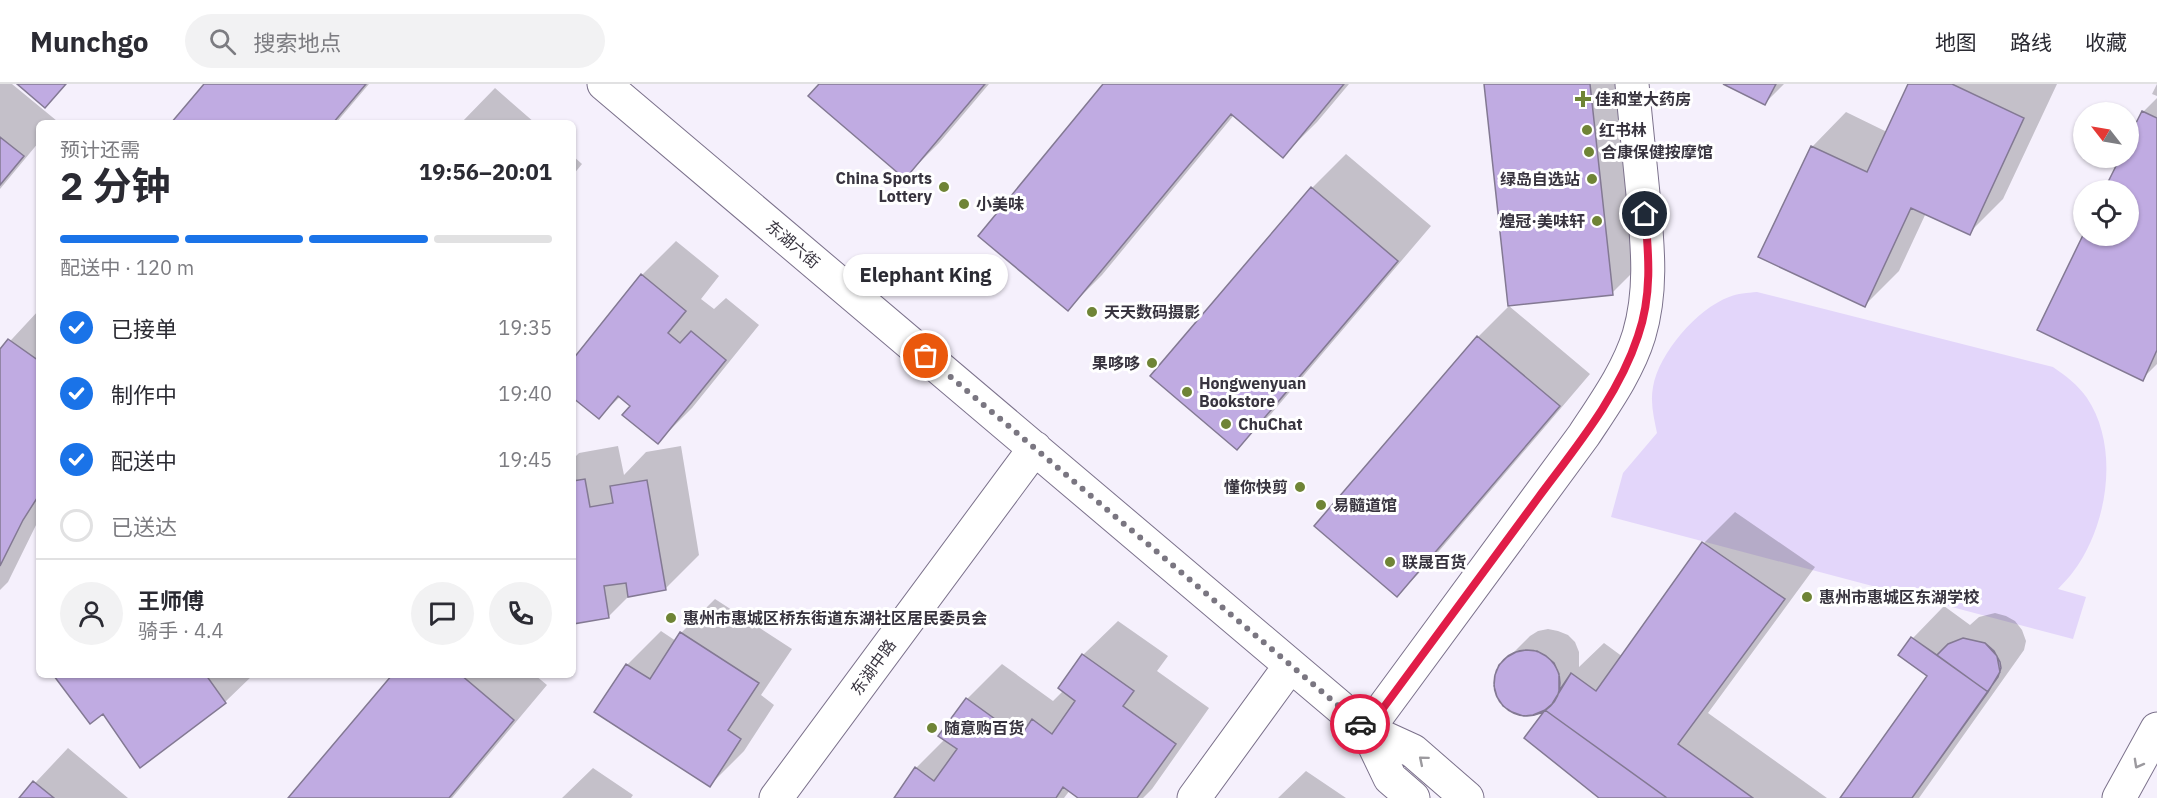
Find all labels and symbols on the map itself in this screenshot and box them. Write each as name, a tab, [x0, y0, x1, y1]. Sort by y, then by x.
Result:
place label: 佳和堂大药房	[1595, 89, 1691, 109]
marker: 佳和堂大药房	[1576, 92, 1590, 106]
north arrow	[2073, 102, 2139, 168]
place label: 红书林	[1599, 120, 1647, 140]
marker: 红书林	[1580, 123, 1594, 137]
place label: 合康保健按摩馆	[1601, 142, 1713, 162]
marker: 合康保健按摩馆	[1582, 145, 1596, 159]
place label: China Sports Lottery	[836, 168, 932, 206]
place label: 绿岛自选站	[1500, 169, 1580, 189]
marker: 绿岛自选站	[1585, 172, 1599, 186]
marker: China Sports Lottery	[937, 180, 951, 194]
pin	[1619, 188, 1670, 239]
place label: 小美味	[976, 194, 1024, 214]
marker: 小美味	[957, 197, 971, 211]
place label: 煌冠·美味轩	[1499, 211, 1585, 231]
marker: 煌冠·美味轩	[1590, 214, 1604, 228]
street label: 东湖六街	[762, 216, 824, 272]
callout: Elephant King	[844, 254, 1008, 296]
place label: 天天数码摄影	[1104, 302, 1200, 322]
marker: 天天数码摄影	[1085, 305, 1099, 319]
pin	[900, 330, 951, 381]
place label: 果哆哆	[1092, 353, 1140, 373]
marker: 果哆哆	[1145, 356, 1159, 370]
place label: Hongwenyuan Bookstore	[1199, 373, 1306, 411]
marker: Hongwenyuan Bookstore	[1180, 385, 1194, 399]
place label: ChuChat	[1238, 414, 1303, 434]
marker: ChuChat	[1219, 417, 1233, 431]
place label: 懂你快剪	[1224, 477, 1288, 497]
marker: 懂你快剪	[1293, 480, 1307, 494]
place label: 易髓道馆	[1333, 495, 1397, 515]
marker: 易髓道馆	[1314, 498, 1328, 512]
place label: 联晟百货	[1402, 552, 1466, 572]
marker: 联晟百货	[1383, 555, 1397, 569]
place label: 惠州市惠城区东湖学校	[1819, 587, 1980, 607]
marker: 惠州市惠城区东湖学校	[1800, 590, 1814, 604]
place label: 惠州市惠城区桥东街道东湖社区居民委员会	[683, 608, 987, 628]
marker: 惠州市惠城区桥东街道东湖社区居民委员会	[664, 611, 678, 625]
street label: 东湖中路	[846, 635, 900, 699]
courier	[1330, 694, 1390, 754]
place label: 随意购百货	[944, 718, 1024, 738]
marker: 随意购百货	[925, 721, 939, 735]
one-way arrow	[1419, 756, 1430, 767]
one-way arrow	[2134, 757, 2145, 768]

